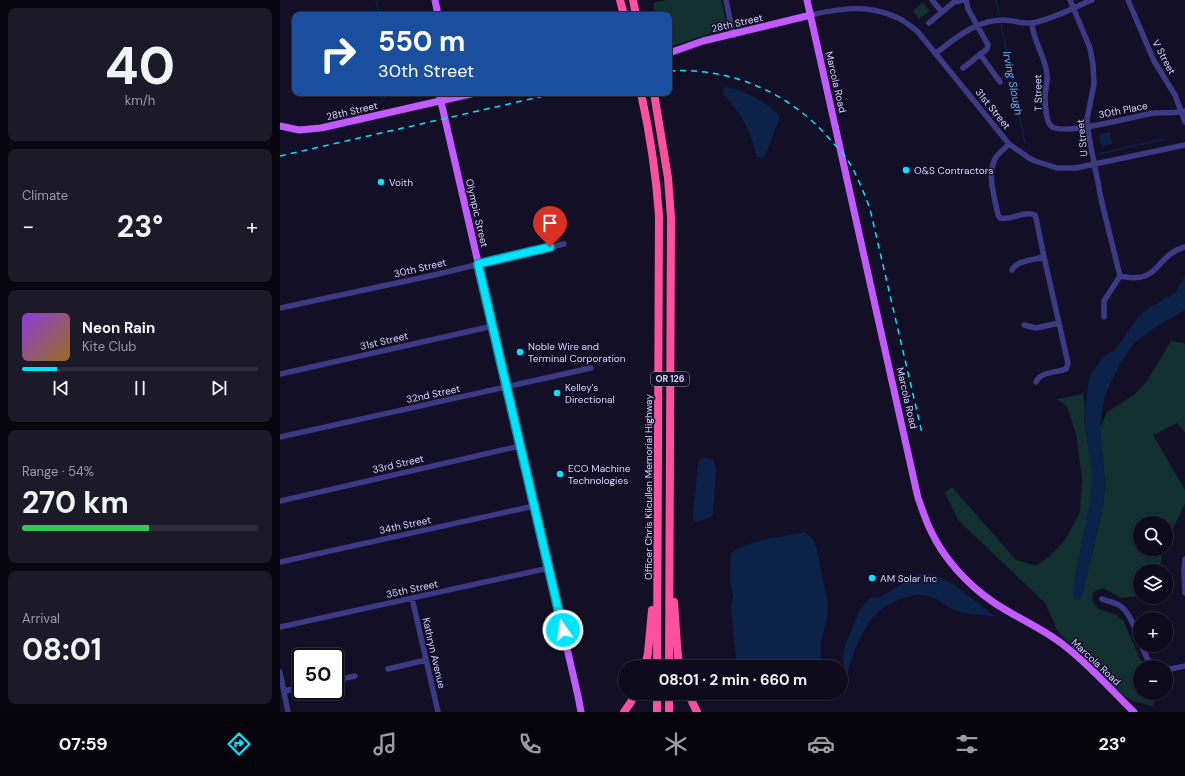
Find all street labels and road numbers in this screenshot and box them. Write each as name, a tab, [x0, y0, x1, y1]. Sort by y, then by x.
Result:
street label: 28th Street	[710, 11, 764, 35]
street label: V Street	[1149, 37, 1179, 77]
street label: Marcola Road	[823, 50, 849, 114]
street label: T Street	[1031, 75, 1045, 111]
street label: 31st Street	[973, 86, 1013, 132]
street label: 28th Street	[325, 99, 379, 123]
street label: 30th Place	[1097, 99, 1149, 121]
street label: U Street	[1074, 119, 1090, 157]
street label: Olympic Street	[463, 178, 491, 249]
street label: 30th Street	[393, 256, 448, 280]
street label: 31st Street	[359, 329, 409, 353]
street label: Marcola Road	[894, 366, 920, 430]
road number: OR 126	[651, 372, 689, 386]
street label: 32nd Street	[405, 382, 461, 406]
street label: Officer Chris Kilcullen Memorial Highway	[642, 394, 655, 580]
street label: 33rd Street	[371, 452, 425, 476]
street label: 34th Street	[378, 513, 432, 537]
street label: 35th Street	[385, 577, 439, 601]
street label: Kathryn Avenue	[420, 616, 449, 690]
street label: Marcola Road	[1069, 636, 1123, 688]

